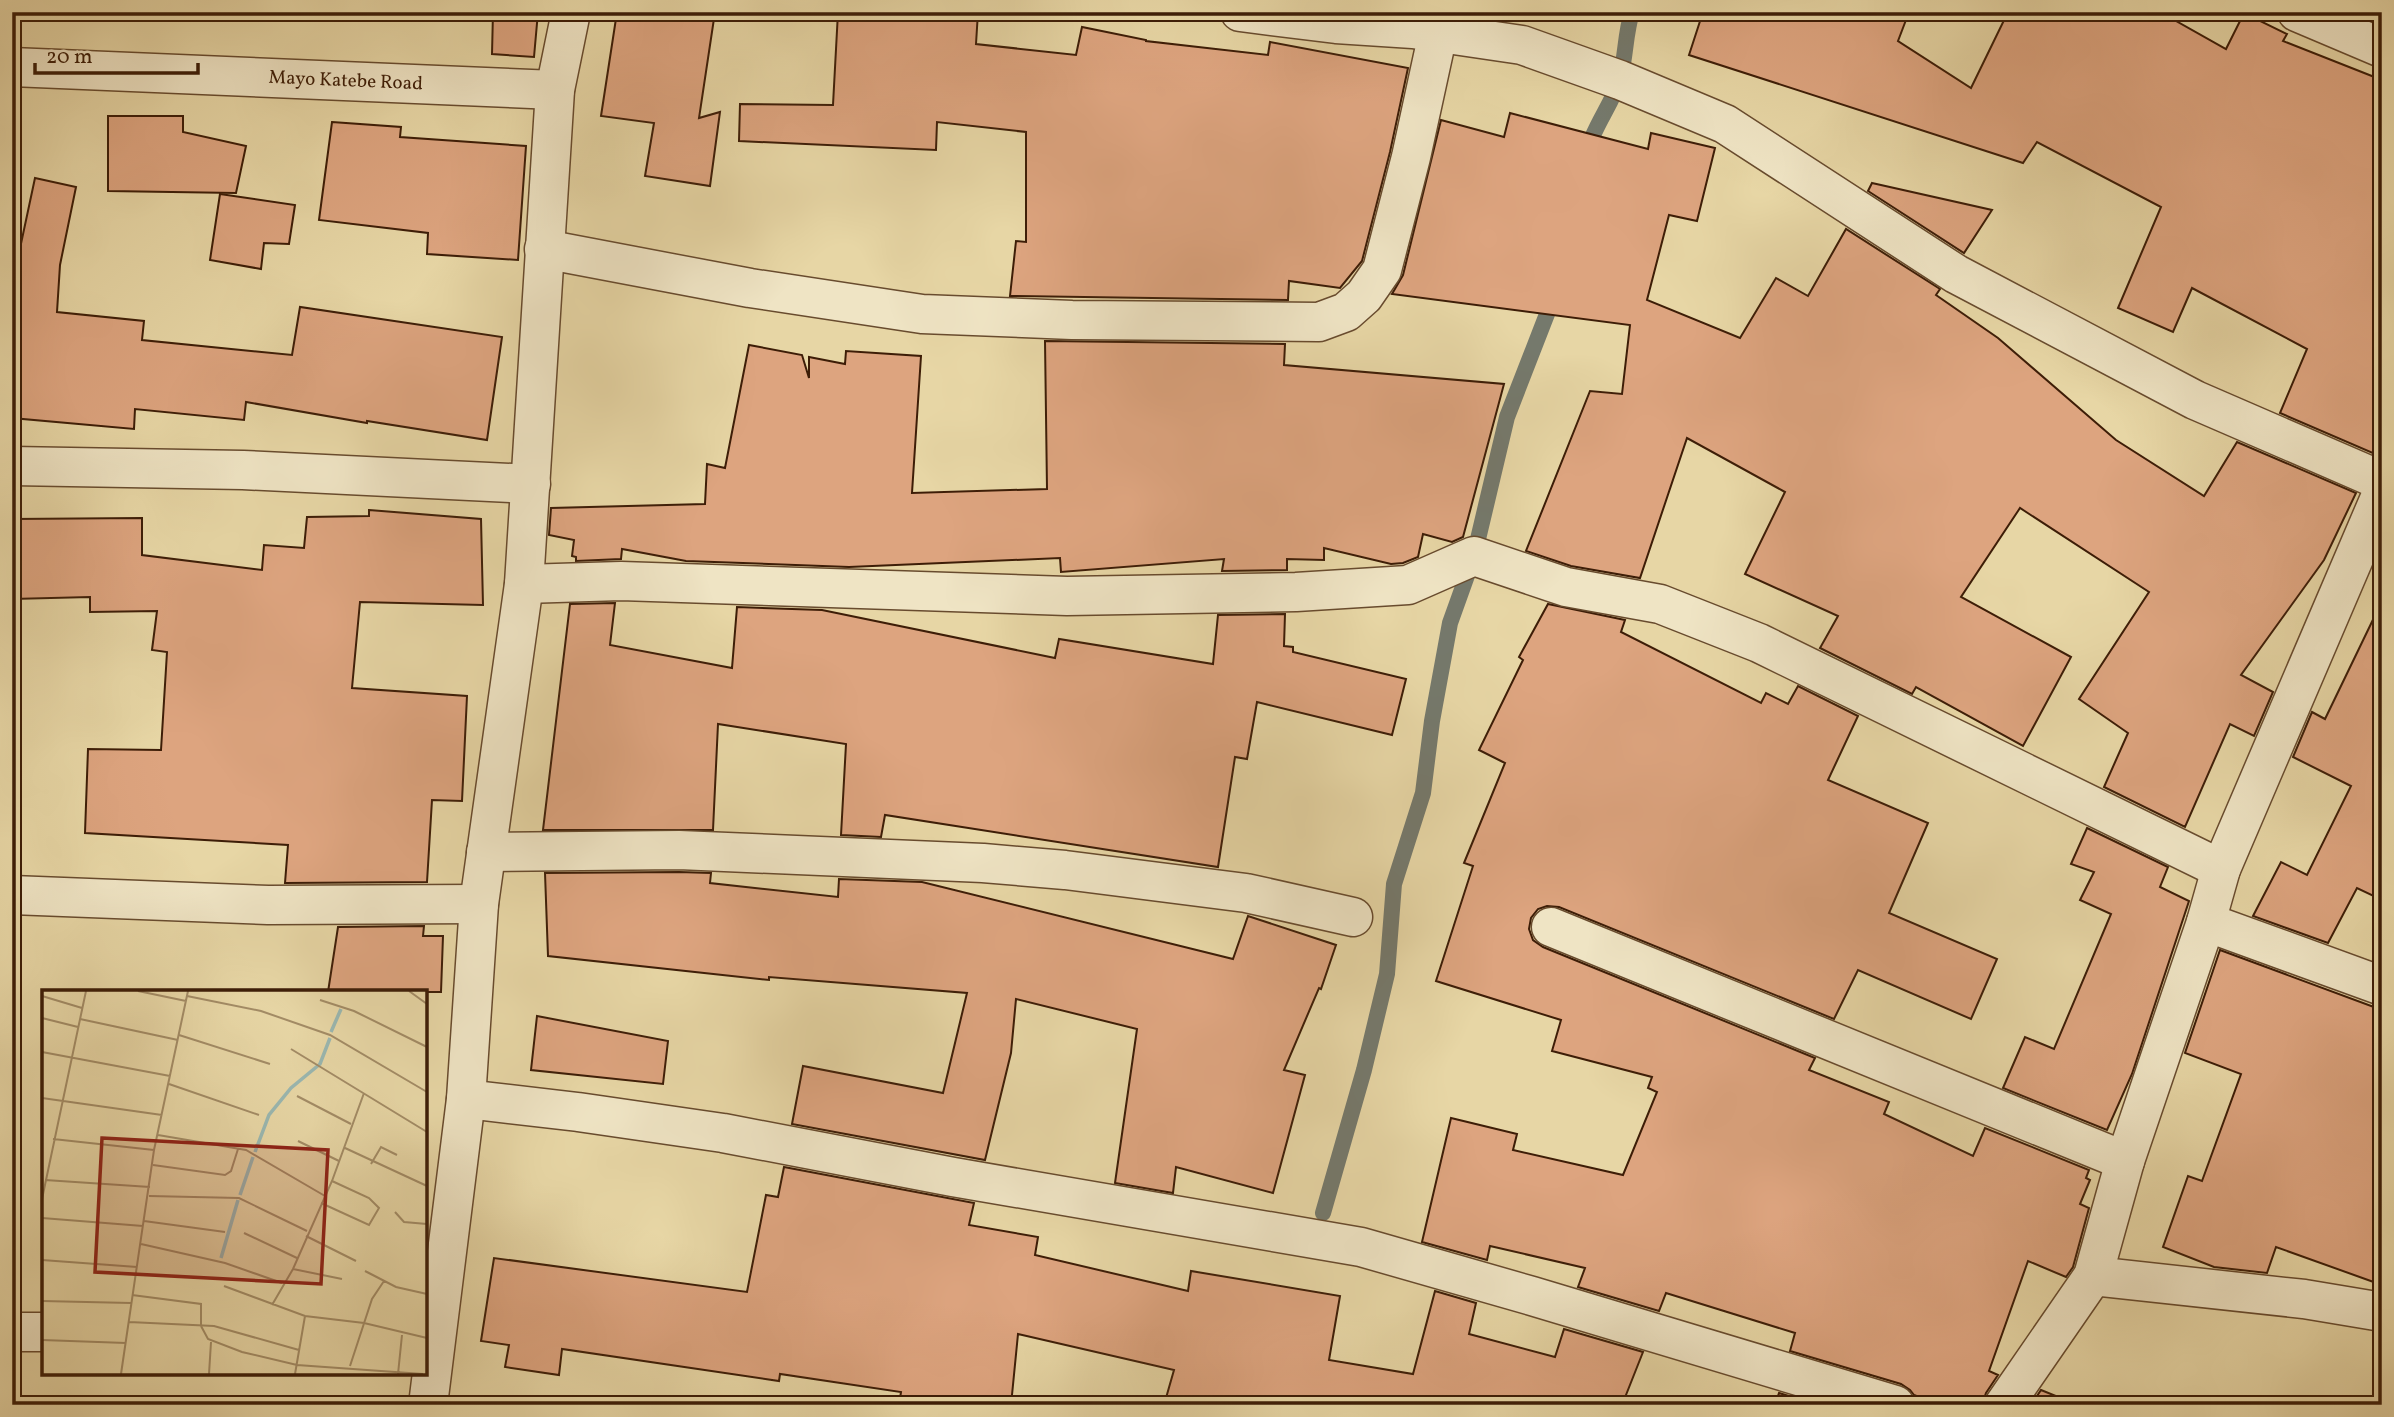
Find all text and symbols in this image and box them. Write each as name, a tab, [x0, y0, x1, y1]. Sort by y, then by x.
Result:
scale bar	[35, 32, 198, 76]
text: 20 m	[46, 43, 92, 72]
street label: Mayo Katebe Road	[268, 65, 423, 97]
inset map	[42, 990, 427, 1375]

